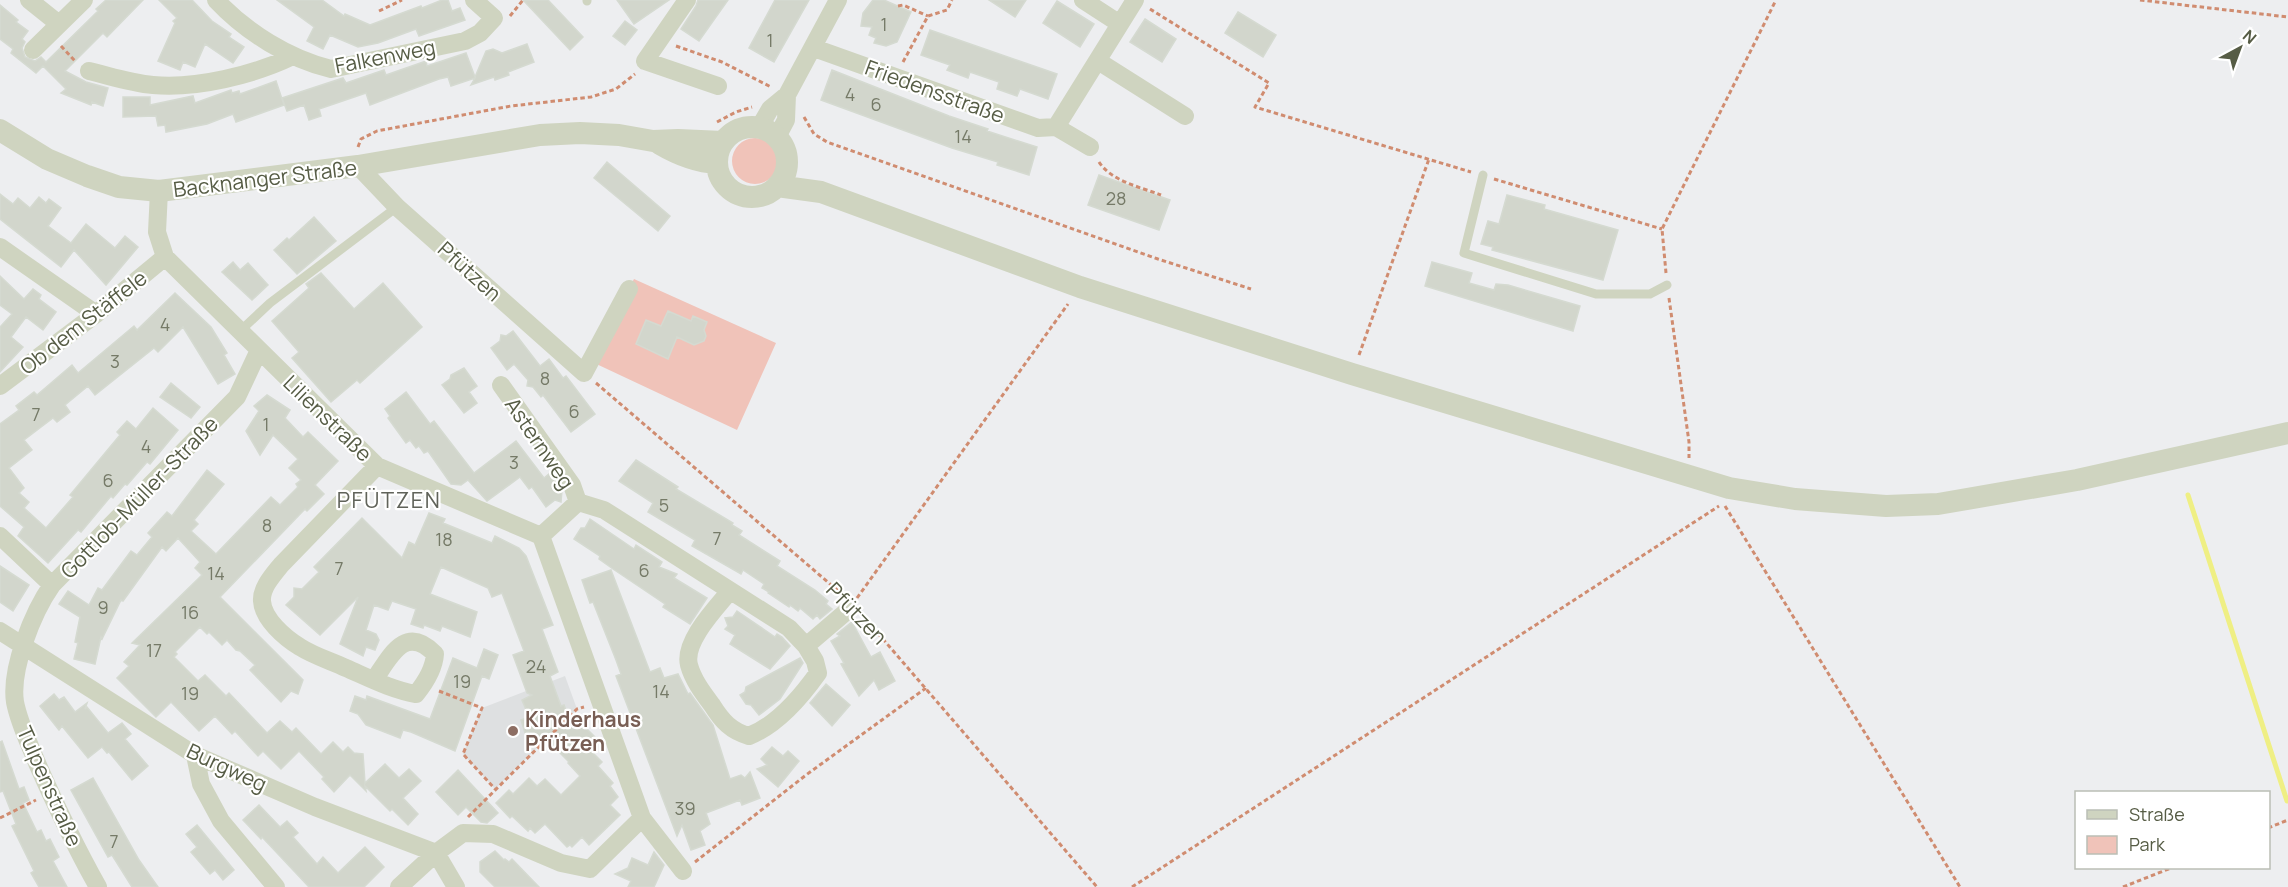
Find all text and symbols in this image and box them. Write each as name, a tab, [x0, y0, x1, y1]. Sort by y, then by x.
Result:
house number: 1	[880, 12, 888, 36]
north arrow	[2210, 18, 2270, 78]
text: N	[2238, 25, 2261, 49]
house number: 1	[766, 28, 774, 52]
street label: Falkenweg	[332, 33, 438, 79]
street label: Friedensstraße	[861, 53, 1009, 129]
house number: 4	[845, 82, 855, 106]
house number: 6	[870, 92, 882, 116]
house number: 14	[954, 124, 972, 148]
street label: Backnanger Straße	[172, 153, 358, 203]
house number: 28	[1106, 186, 1126, 210]
street label: Pfützen	[432, 235, 508, 307]
street label: Ob dem Stäffele	[14, 263, 152, 381]
house number: 4	[160, 312, 170, 336]
house number: 3	[110, 349, 120, 373]
house number: 8	[540, 366, 550, 390]
street label: Lilienstraße	[278, 369, 378, 467]
street label: Asternweg	[499, 392, 581, 494]
house number: 6	[568, 399, 580, 423]
house number: 7	[31, 402, 41, 426]
street label: Gottlob-Müller-Straße	[54, 410, 224, 584]
house number: 1	[262, 412, 270, 436]
house number: 4	[141, 434, 151, 458]
house number: 3	[509, 450, 519, 474]
house number: 6	[102, 468, 114, 492]
district label: PFÜTZEN	[337, 485, 441, 515]
house number: 5	[659, 493, 669, 517]
house number: 8	[262, 513, 272, 537]
house number: 7	[712, 526, 722, 550]
house number: 18	[435, 527, 453, 551]
house number: 7	[334, 556, 344, 580]
house number: 6	[638, 558, 650, 582]
house number: 14	[207, 561, 225, 585]
street label: Pfützen	[820, 576, 894, 650]
house number: 9	[97, 595, 109, 619]
house number: 16	[181, 600, 199, 624]
house number: 17	[146, 638, 162, 662]
house number: 24	[526, 654, 546, 678]
house number: 19	[453, 669, 471, 693]
house number: 14	[652, 679, 670, 703]
house number: 19	[181, 681, 199, 705]
place label: Kinderhaus Pfützen	[525, 705, 641, 757]
street label: Tulpenstraße	[11, 721, 89, 851]
marker: Kinderhaus Pfützen	[506, 724, 520, 738]
street label: Burgweg	[182, 736, 272, 798]
legend	[2075, 791, 2270, 869]
house number: 39	[674, 796, 696, 820]
text: Straße	[2129, 802, 2185, 826]
house number: 7	[109, 829, 119, 853]
text: Park	[2129, 832, 2166, 856]

